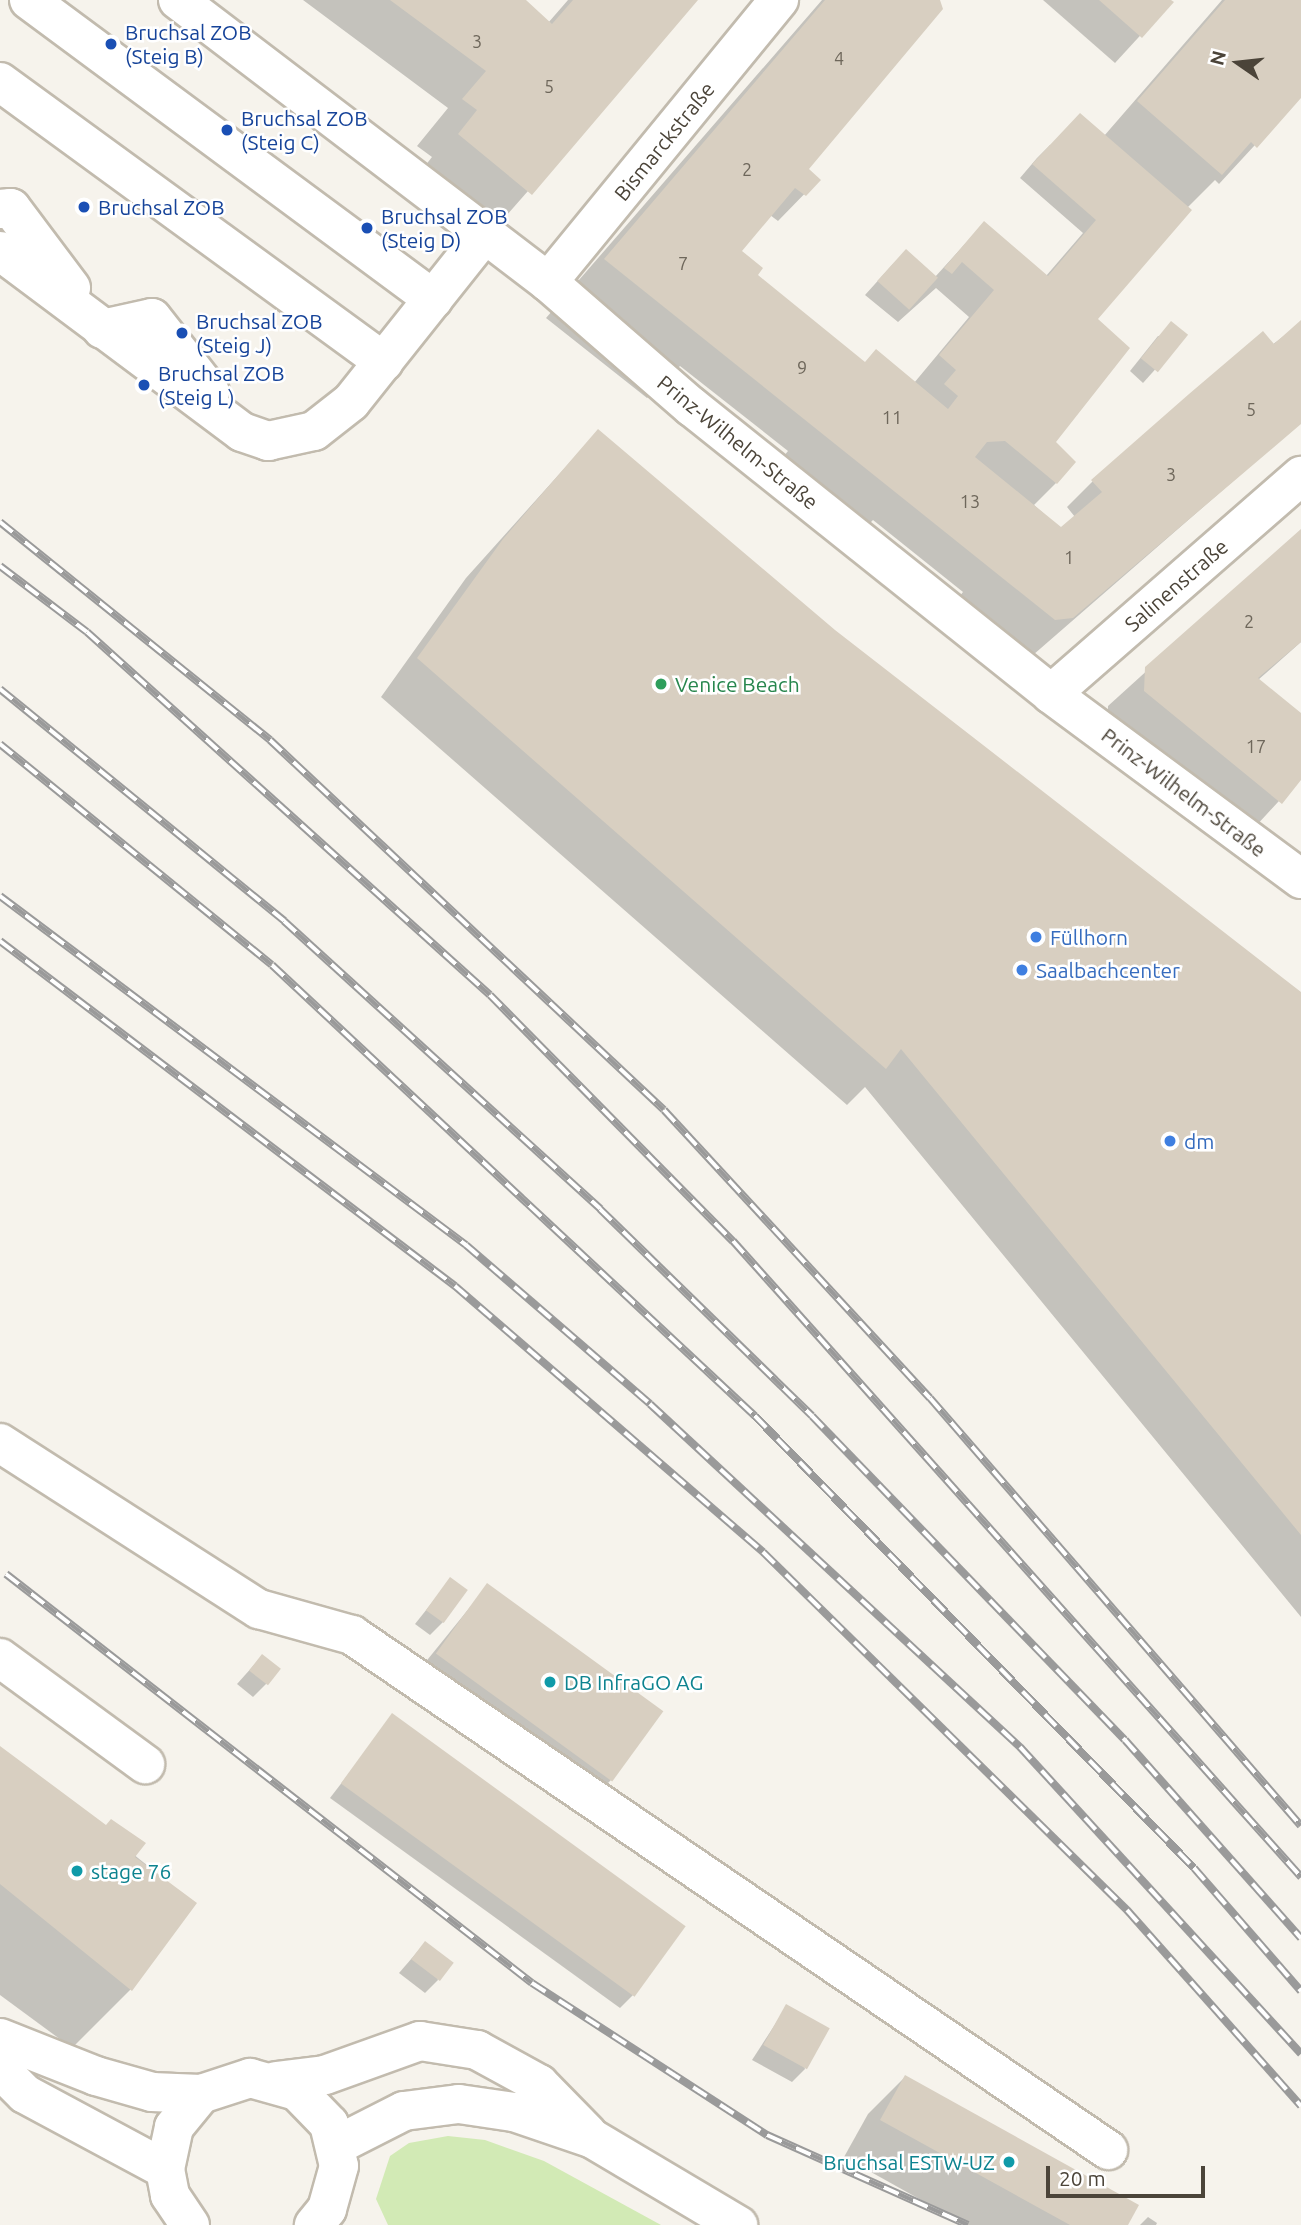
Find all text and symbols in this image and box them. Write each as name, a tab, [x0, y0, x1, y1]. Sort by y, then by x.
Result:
place label: Bruchsal ZOB (Steig B)	[125, 19, 251, 69]
north arrow	[1203, 28, 1273, 98]
house number: 3	[472, 30, 482, 52]
marker: Bruchsal ZOB (Steig B)	[103, 36, 119, 52]
house number: 4	[834, 47, 844, 69]
text: N	[1205, 48, 1230, 67]
house number: 5	[544, 75, 554, 97]
street label: Bismarckstraße	[609, 77, 719, 205]
place label: Bruchsal ZOB (Steig C)	[241, 105, 367, 155]
marker: Bruchsal ZOB (Steig C)	[219, 122, 235, 138]
house number: 2	[742, 158, 752, 180]
place label: Bruchsal ZOB	[98, 194, 224, 220]
marker: Bruchsal ZOB	[76, 199, 92, 215]
place label: Bruchsal ZOB (Steig D)	[381, 203, 507, 253]
marker: Bruchsal ZOB (Steig D)	[359, 220, 375, 236]
house number: 7	[678, 252, 688, 274]
place label: Bruchsal ZOB (Steig J)	[196, 308, 322, 358]
marker: Bruchsal ZOB (Steig J)	[174, 325, 190, 341]
house number: 9	[797, 356, 807, 378]
place label: Bruchsal ZOB (Steig L)	[158, 360, 284, 410]
street label: Prinz-Wilhelm-Straße	[653, 369, 823, 515]
marker: Bruchsal ZOB (Steig L)	[136, 377, 152, 393]
house number: 5	[1246, 398, 1256, 420]
house number: 11	[882, 406, 902, 428]
house number: 3	[1166, 463, 1176, 485]
house number: 13	[960, 490, 980, 512]
street label: Salinenstraße	[1119, 533, 1233, 637]
house number: 1	[1064, 546, 1074, 568]
house number: 2	[1244, 610, 1254, 632]
place label: Venice Beach	[675, 671, 800, 697]
marker: Venice Beach	[653, 676, 669, 692]
street label: Prinz-Wilhelm-Straße	[1097, 722, 1271, 862]
house number: 17	[1246, 735, 1266, 757]
place label: Füllhorn	[1050, 924, 1128, 950]
marker: Füllhorn	[1028, 929, 1044, 945]
place label: Saalbachcenter	[1036, 957, 1180, 983]
marker: Saalbachcenter	[1014, 962, 1030, 978]
place label: dm	[1184, 1128, 1214, 1154]
marker: dm	[1162, 1133, 1178, 1149]
place label: DB InfraGO AG	[564, 1669, 703, 1695]
marker: DB InfraGO AG	[542, 1674, 558, 1690]
place label: stage 76	[91, 1858, 171, 1884]
marker: stage 76	[69, 1863, 85, 1879]
place label: Bruchsal ESTW-UZ	[823, 2149, 995, 2175]
scale bar	[1049, 2152, 1208, 2196]
marker: Bruchsal ESTW-UZ	[1001, 2154, 1017, 2170]
text: 20 m	[1059, 2166, 1106, 2190]

